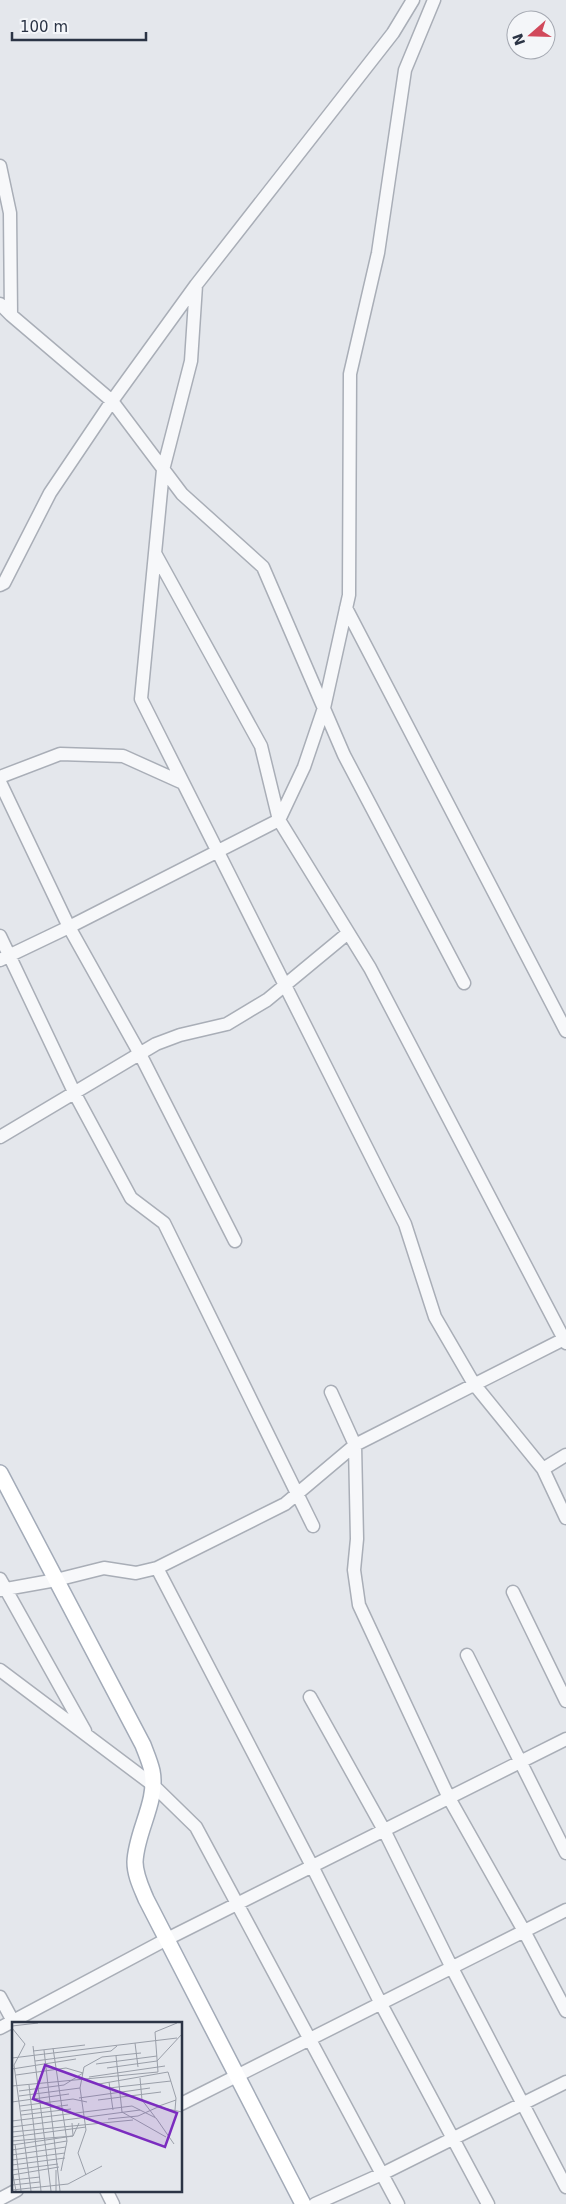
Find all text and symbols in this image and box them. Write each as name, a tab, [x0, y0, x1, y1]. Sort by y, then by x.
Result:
scale bar	[12, 10, 146, 42]
north arrow	[506, 10, 556, 60]
text: 100 m	[20, 18, 68, 36]
text: N	[509, 31, 528, 48]
inset map	[12, 2022, 182, 2192]

